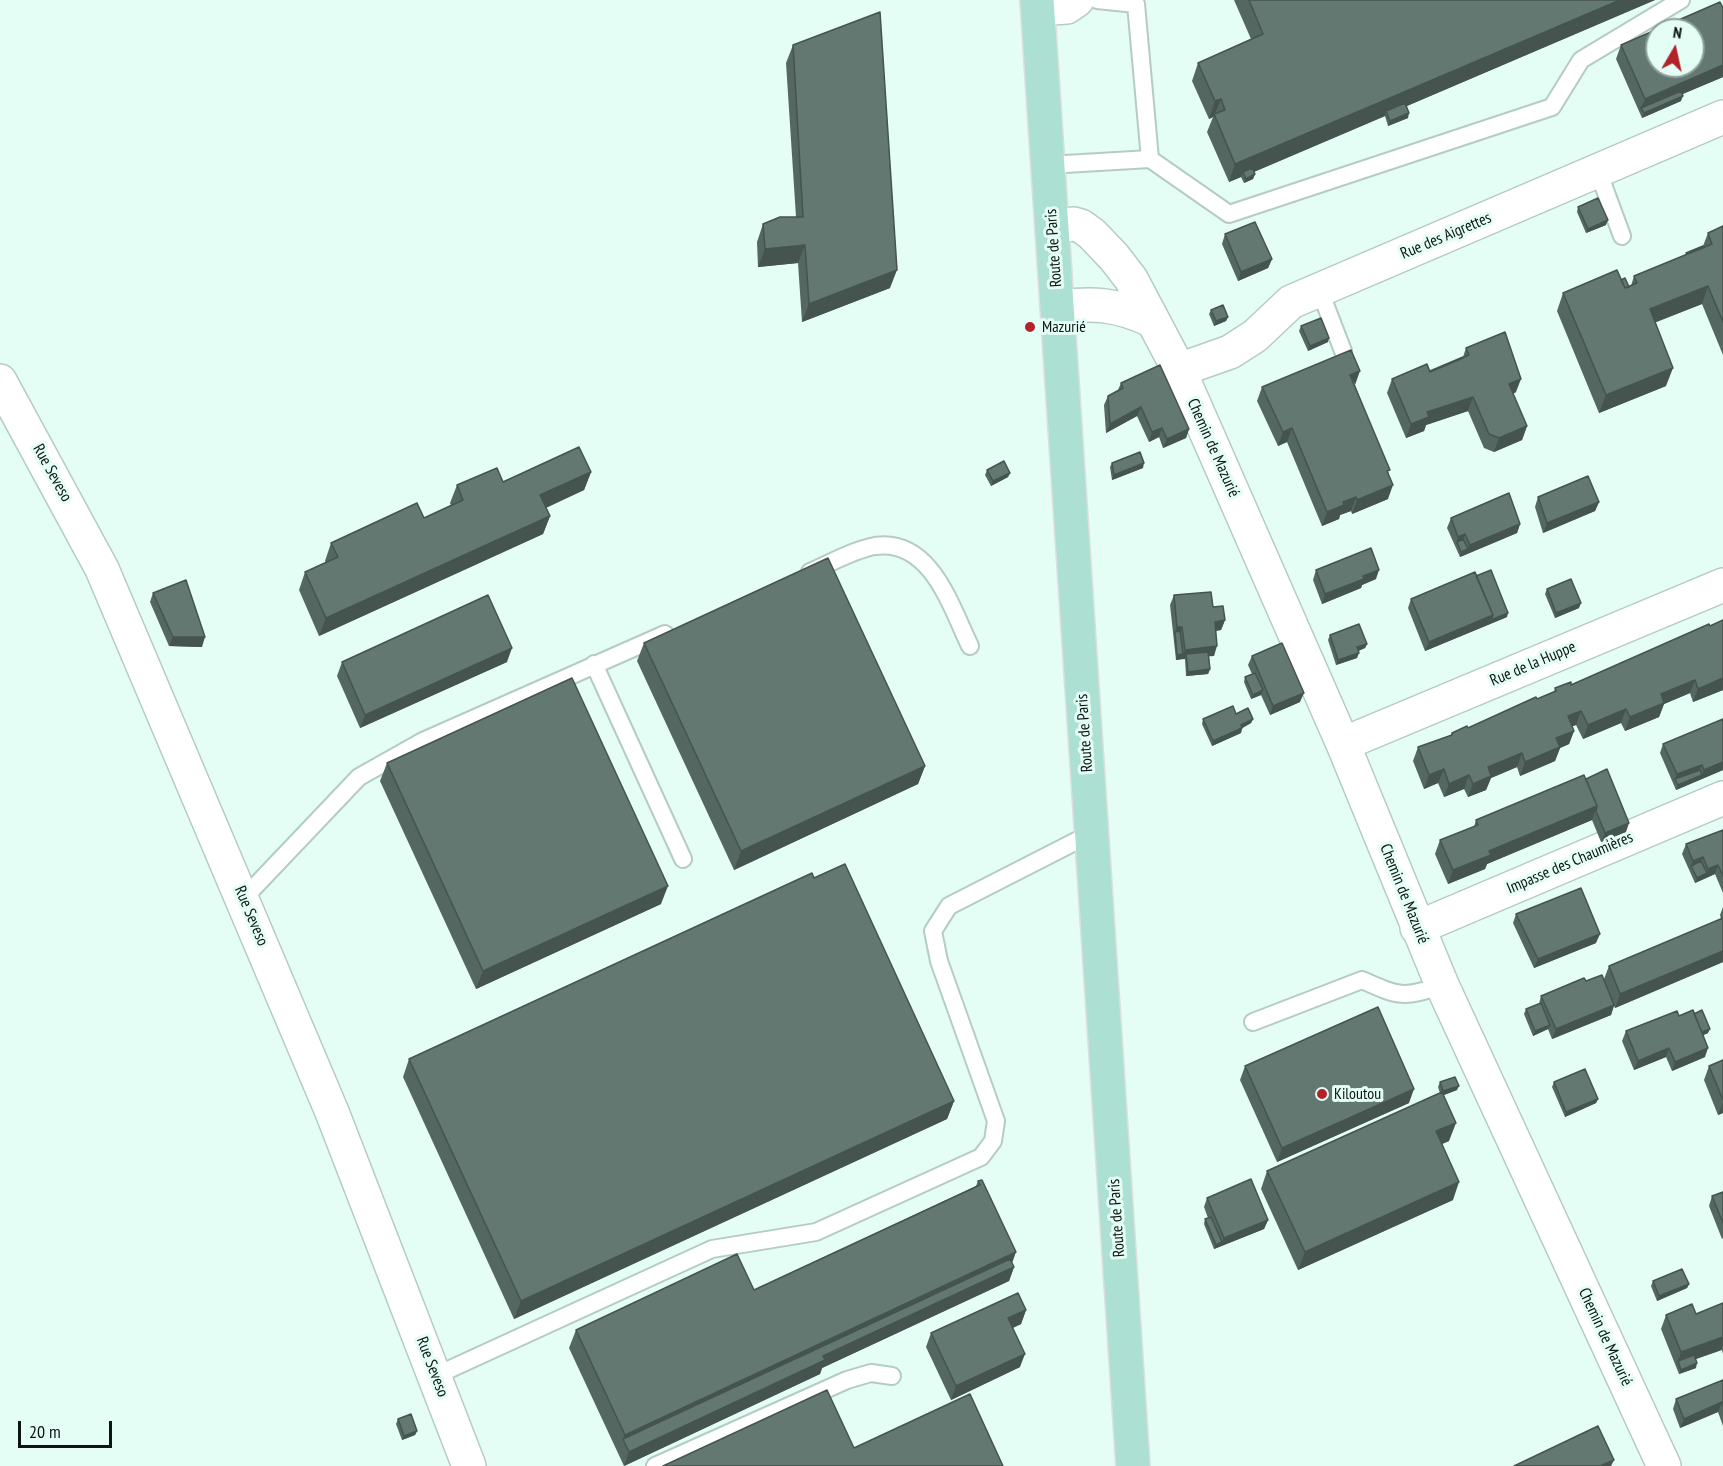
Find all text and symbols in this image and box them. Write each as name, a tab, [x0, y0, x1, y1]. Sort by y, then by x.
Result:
north arrow	[1645, 18, 1705, 78]
text: N	[1672, 22, 1683, 43]
street label: Route de Paris	[1042, 208, 1066, 288]
street label: Rue des Aigrettes	[1398, 208, 1494, 264]
place label: Mazurié	[1042, 317, 1086, 337]
marker: Mazurié	[1023, 320, 1037, 334]
street label: Chemin de Mazurié	[1183, 396, 1243, 500]
street label: Rue Seveso	[28, 441, 76, 505]
street label: Rue de la Huppe	[1487, 637, 1579, 691]
street label: Route de Paris	[1073, 693, 1097, 773]
street label: Impasse des Chaumières	[1504, 828, 1636, 898]
street label: Chemin de Mazurié	[1375, 841, 1433, 947]
street label: Rue Seveso	[230, 883, 272, 949]
place label: Kiloutou	[1334, 1084, 1381, 1104]
marker: Kiloutou	[1315, 1087, 1329, 1101]
street label: Route de Paris	[1105, 1178, 1129, 1258]
street label: Chemin de Mazurié	[1574, 1285, 1636, 1389]
street label: Rue Seveso	[412, 1334, 452, 1400]
scale bar	[21, 1409, 116, 1447]
text: 20 m	[29, 1420, 61, 1443]

